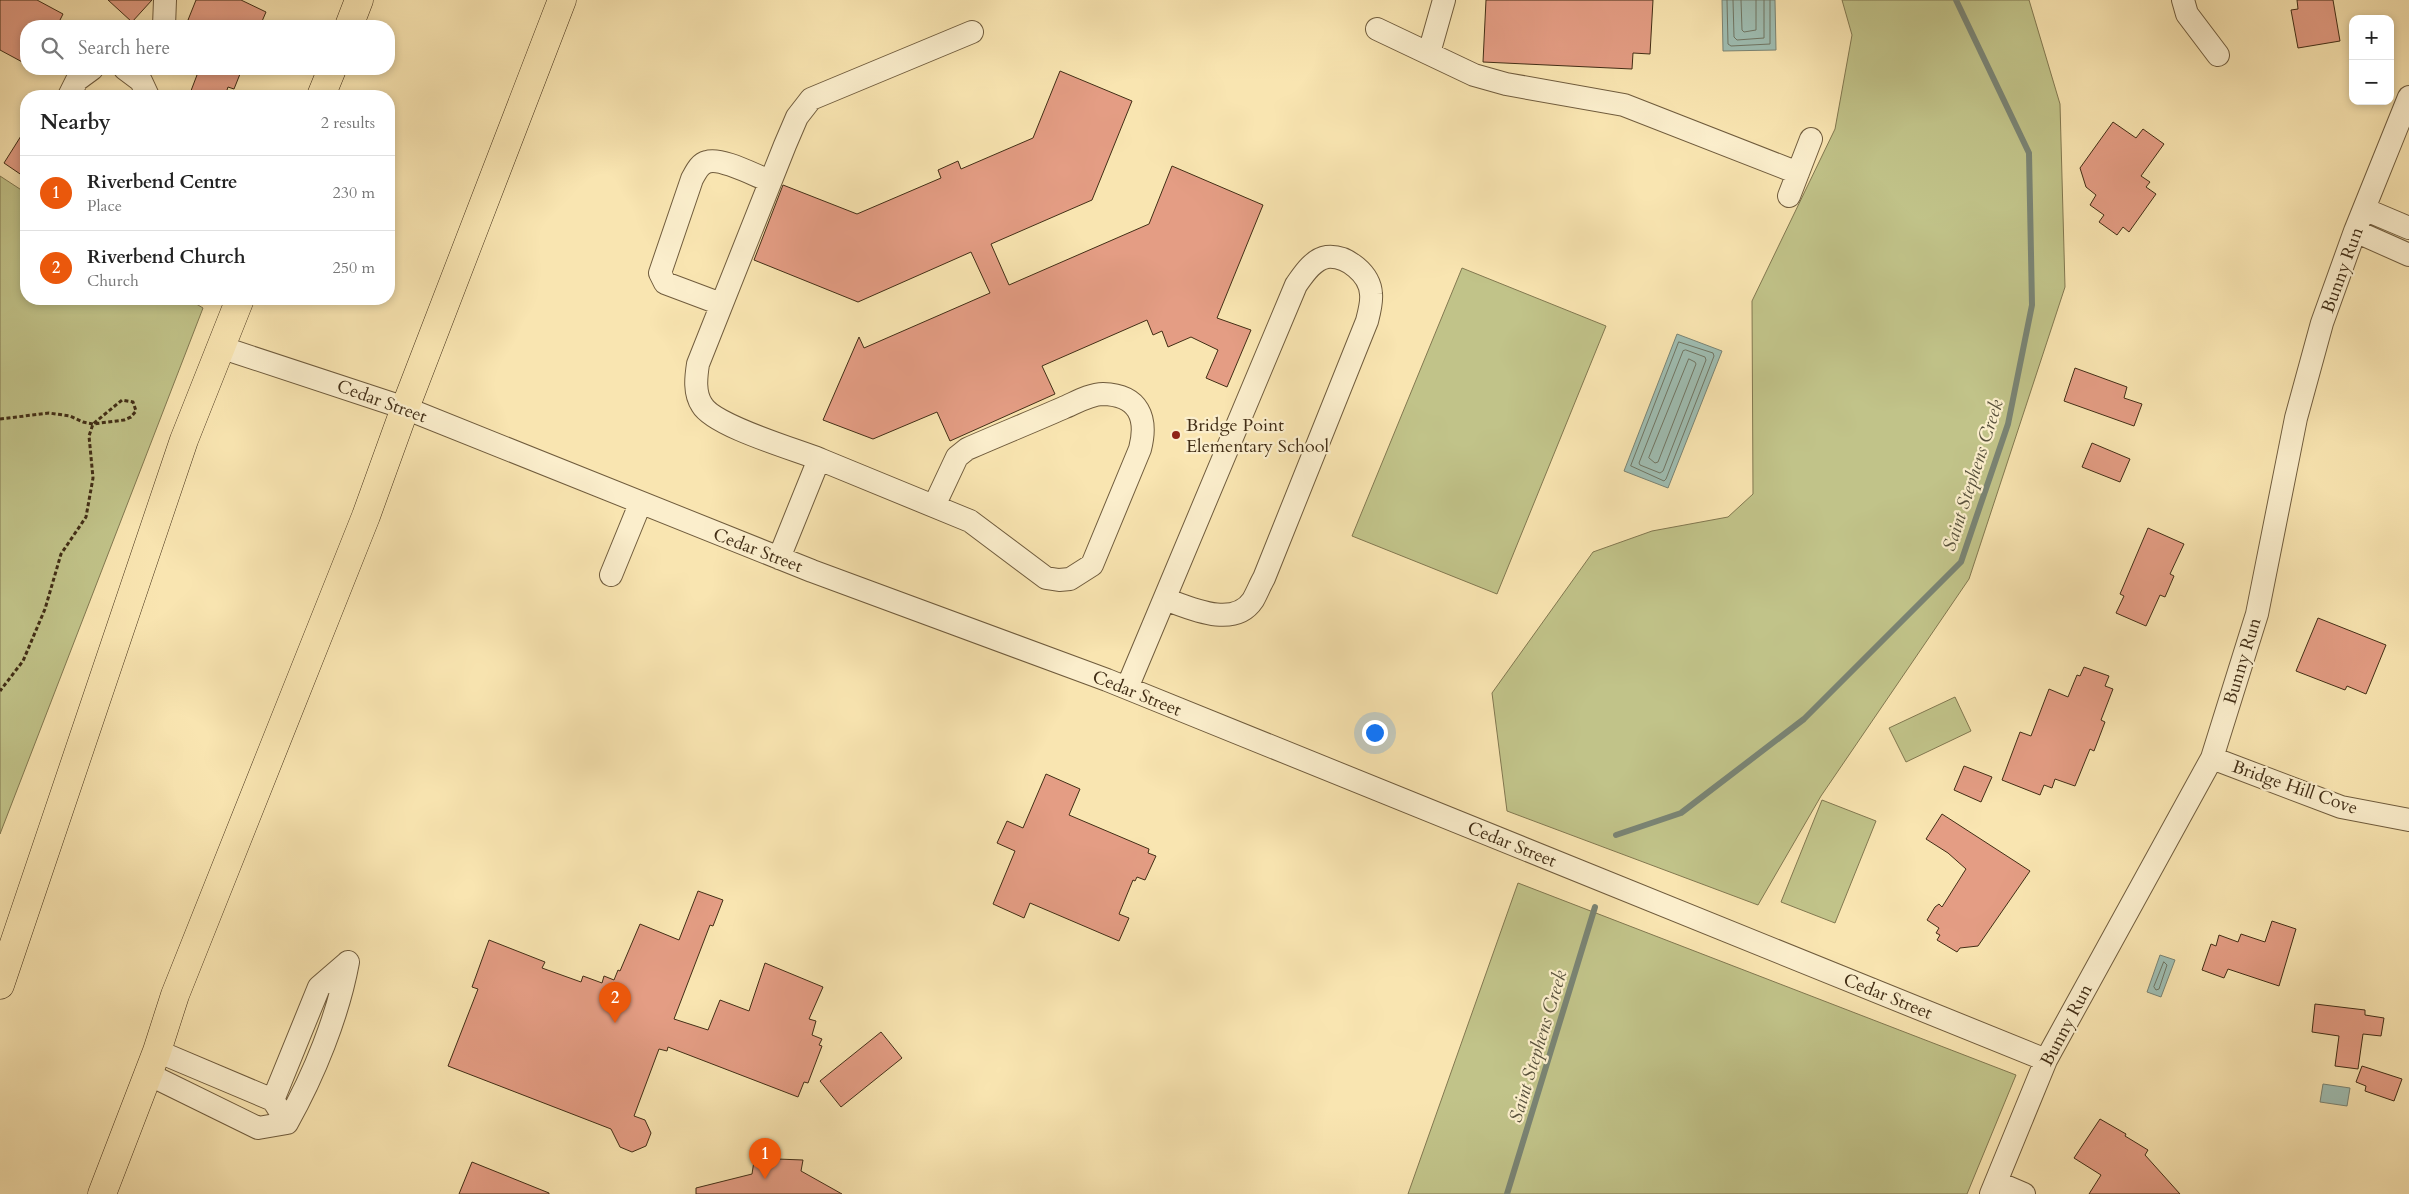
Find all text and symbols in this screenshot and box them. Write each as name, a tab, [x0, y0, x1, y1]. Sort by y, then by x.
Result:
map controls	[2349, 15, 2394, 105]
button: +	[2349, 15, 2394, 60]
search box	[20, 20, 395, 75]
icon: search	[38, 34, 66, 62]
text: Search here	[78, 35, 170, 61]
button: −	[2349, 60, 2394, 105]
text: Nearby	[40, 108, 111, 137]
text: 2 results	[321, 112, 375, 134]
text: Riverbend Centre	[87, 169, 238, 195]
text: 1	[52, 182, 60, 204]
text: 230 m	[333, 182, 375, 204]
text: Place	[87, 195, 122, 217]
street label: Bunny Run	[2315, 223, 2370, 316]
text: Riverbend Church	[87, 244, 246, 270]
text: 2	[52, 257, 60, 279]
text: 250 m	[333, 257, 375, 279]
text: Church	[87, 270, 139, 292]
street label: Cedar Street	[333, 374, 431, 429]
water label: Saint Stephens Creek	[1936, 396, 2010, 554]
place label: Bridge Point Elementary School	[1186, 413, 1329, 459]
marker: Bridge Point Elementary School	[1170, 429, 1182, 441]
street label: Cedar Street	[709, 522, 806, 579]
street label: Bunny Run	[2217, 614, 2268, 708]
street label: Cedar Street	[1089, 664, 1185, 723]
your location	[1362, 720, 1388, 746]
street label: Bridge Hill Cove	[2229, 754, 2361, 821]
street label: Cedar Street	[1464, 815, 1560, 874]
water label: Saint Stephens Creek	[1502, 966, 1574, 1126]
street label: Cedar Street	[1840, 967, 1936, 1026]
street label: Bunny Run	[2034, 979, 2099, 1071]
pin: 2	[599, 982, 631, 1023]
pin: 1	[749, 1138, 781, 1179]

